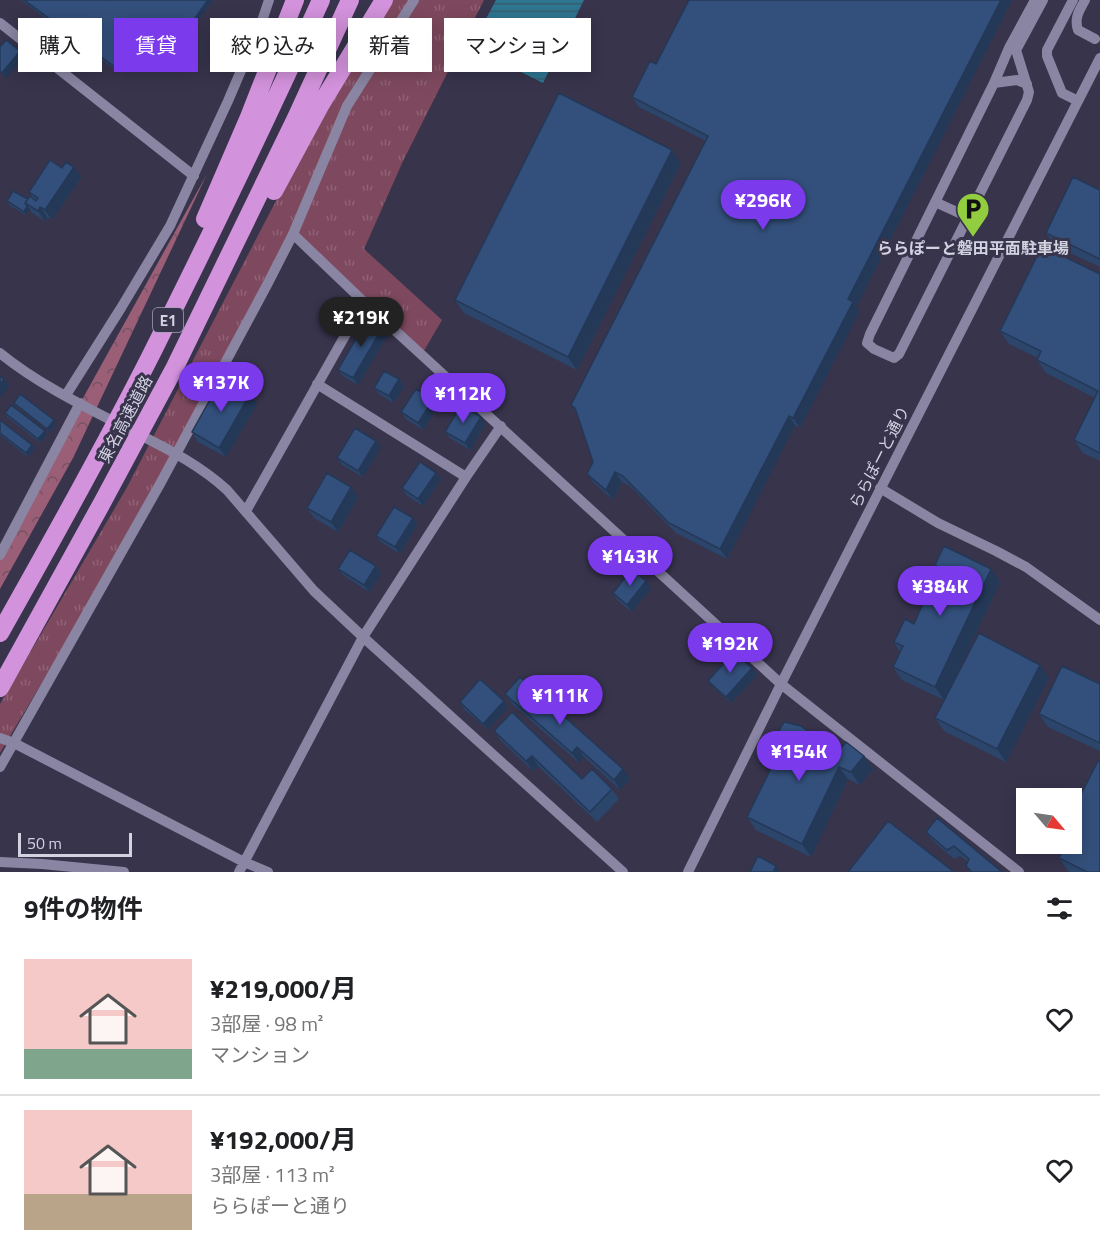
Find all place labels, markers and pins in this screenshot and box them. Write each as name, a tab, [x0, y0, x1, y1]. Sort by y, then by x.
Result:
pin: ¥296K	[721, 180, 805, 231]
parking icon: ららぽーと磐田平面駐車場	[955, 191, 991, 238]
place label: ららぽーと磐田平面駐車場	[877, 236, 1069, 260]
pin: ¥219K	[319, 297, 403, 348]
pin: ¥137K	[179, 362, 263, 413]
pin: ¥112K	[421, 373, 505, 424]
pin: ¥143K	[588, 536, 672, 587]
pin: ¥384K	[898, 566, 982, 617]
pin: ¥192K	[688, 623, 772, 674]
pin: ¥111K	[518, 675, 602, 726]
pin: ¥154K	[757, 731, 841, 782]

